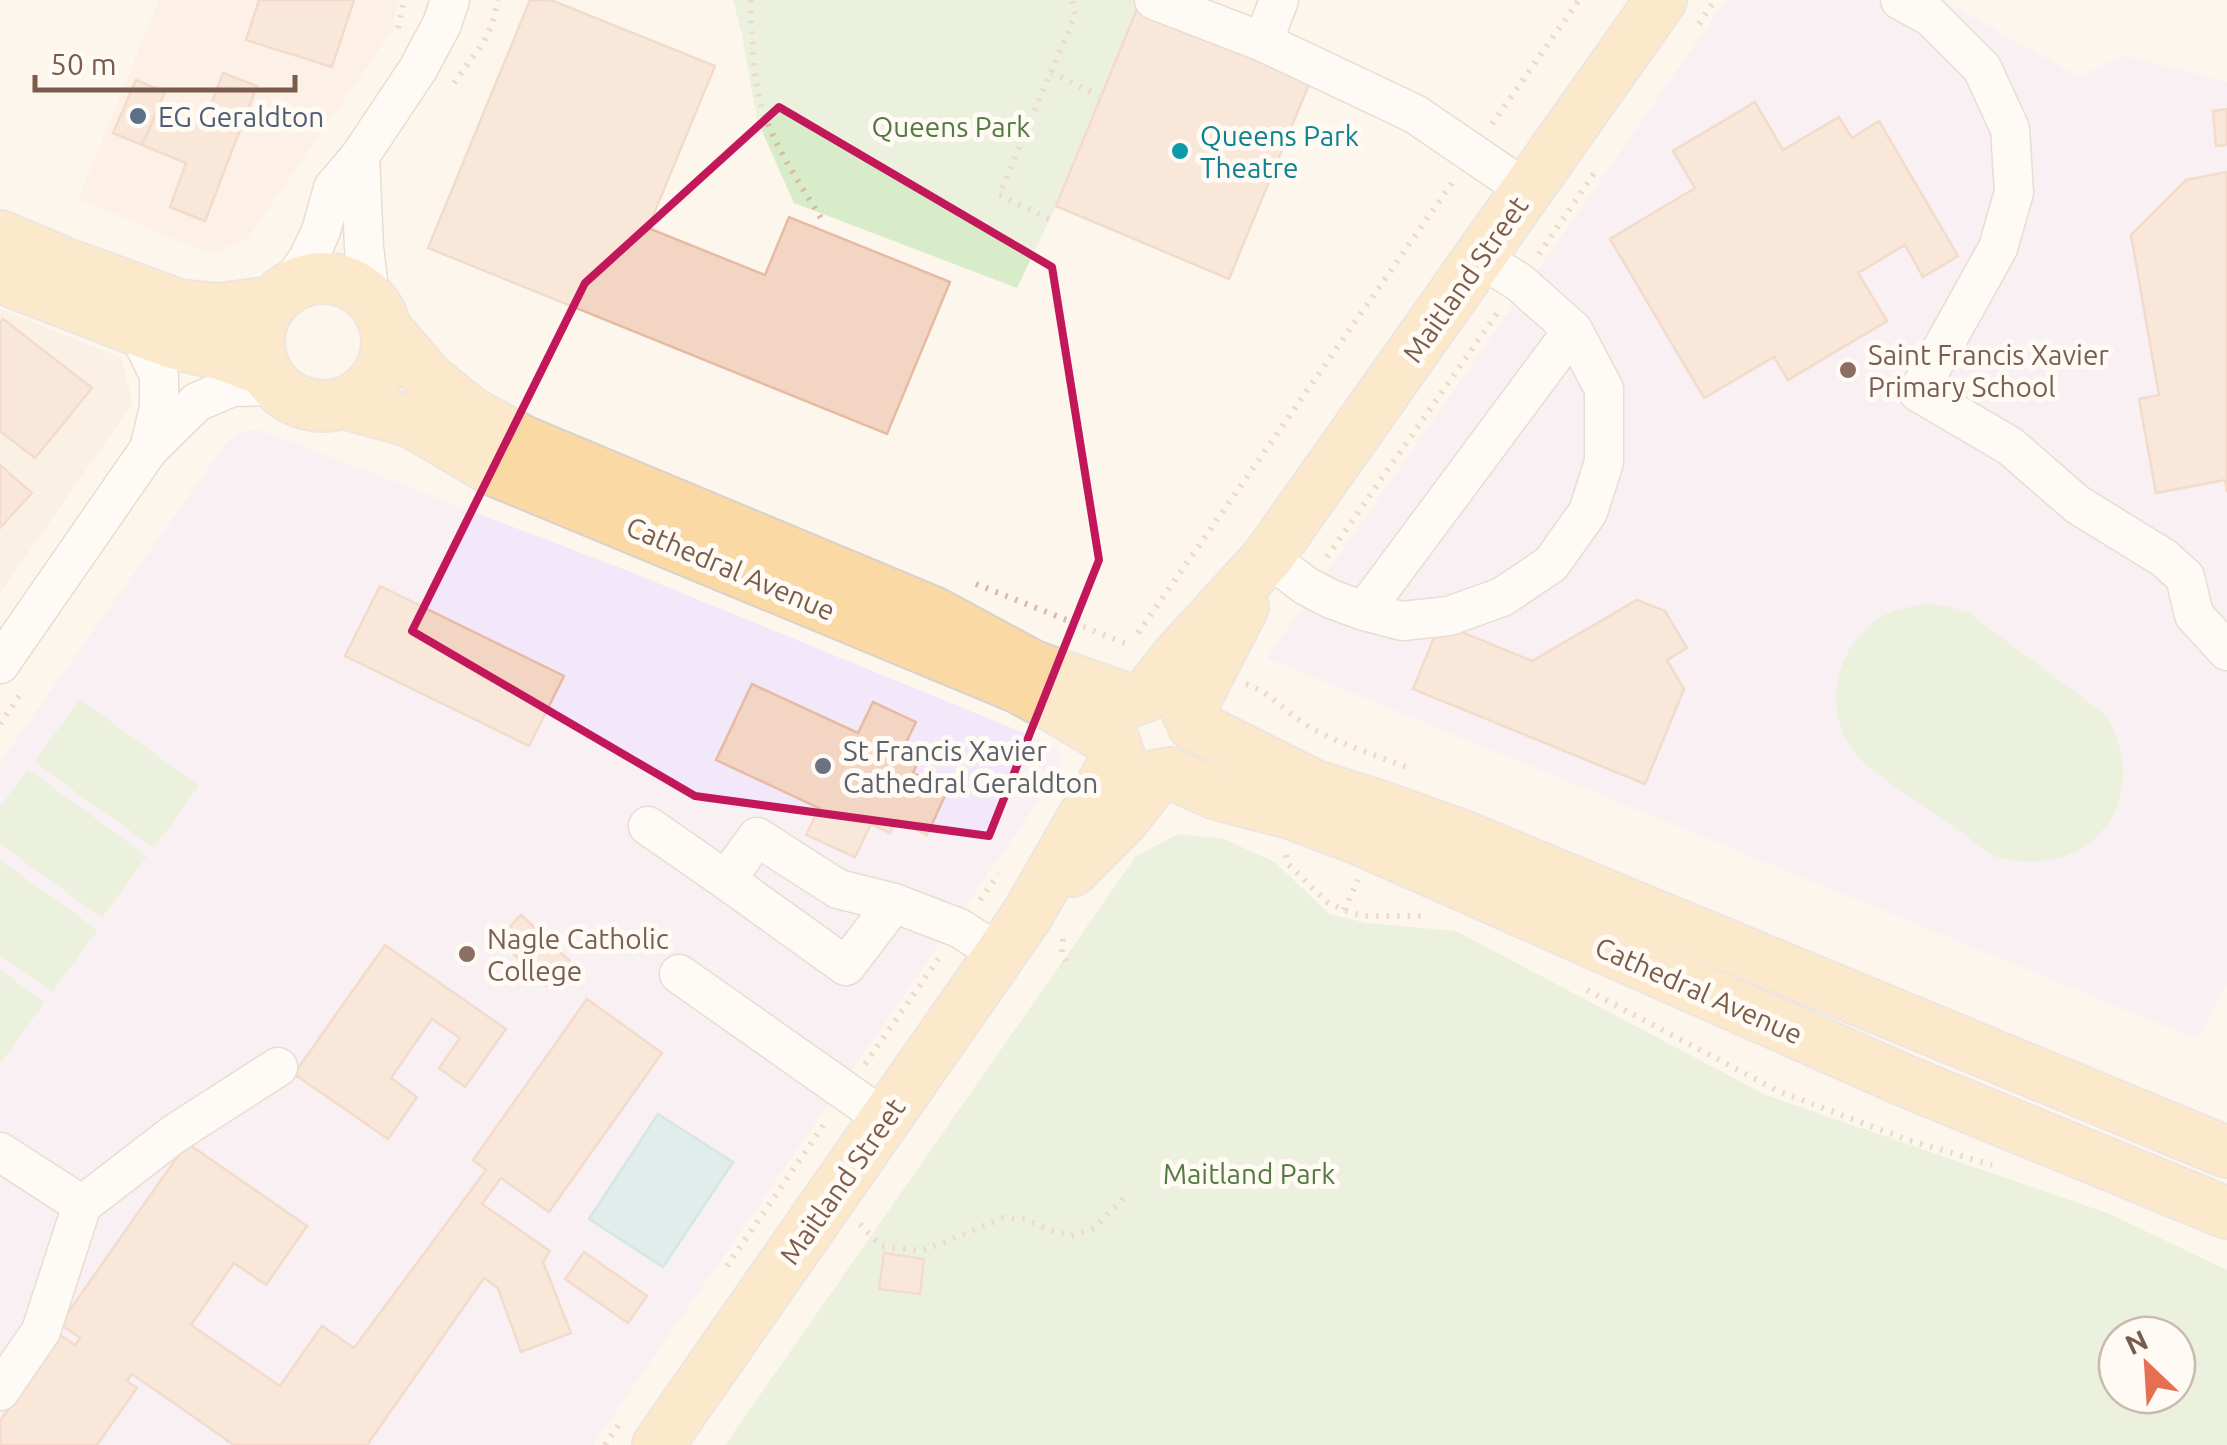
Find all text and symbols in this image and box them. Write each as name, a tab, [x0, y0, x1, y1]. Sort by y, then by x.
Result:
scale bar	[35, 30, 295, 92]
text: 50 m	[50, 47, 117, 81]
place label: EG Geraldton	[158, 101, 324, 132]
marker: EG Geraldton	[127, 105, 149, 127]
park label: Queens Park	[872, 111, 1030, 142]
place label: Queens Park Theatre	[1200, 120, 1359, 183]
marker: Queens Park Theatre	[1169, 140, 1191, 162]
street label: Maitland Street	[1396, 190, 1534, 368]
place label: Saint Francis Xavier Primary School	[1868, 339, 2109, 402]
marker: Saint Francis Xavier Primary School	[1837, 359, 1859, 381]
street label: Cathedral Avenue	[622, 510, 840, 626]
place label: St Francis Xavier Cathedral Geraldton	[843, 735, 1098, 798]
marker: St Francis Xavier Cathedral Geraldton	[812, 755, 834, 777]
place label: Nagle Catholic College	[487, 923, 669, 986]
street label: Cathedral Avenue	[1591, 930, 1807, 1050]
marker: Nagle Catholic College	[456, 943, 478, 965]
street label: Maitland Street	[773, 1092, 911, 1270]
park label: Maitland Park	[1163, 1158, 1335, 1189]
north arrow	[2097, 1315, 2197, 1415]
text: N	[2120, 1323, 2152, 1360]

